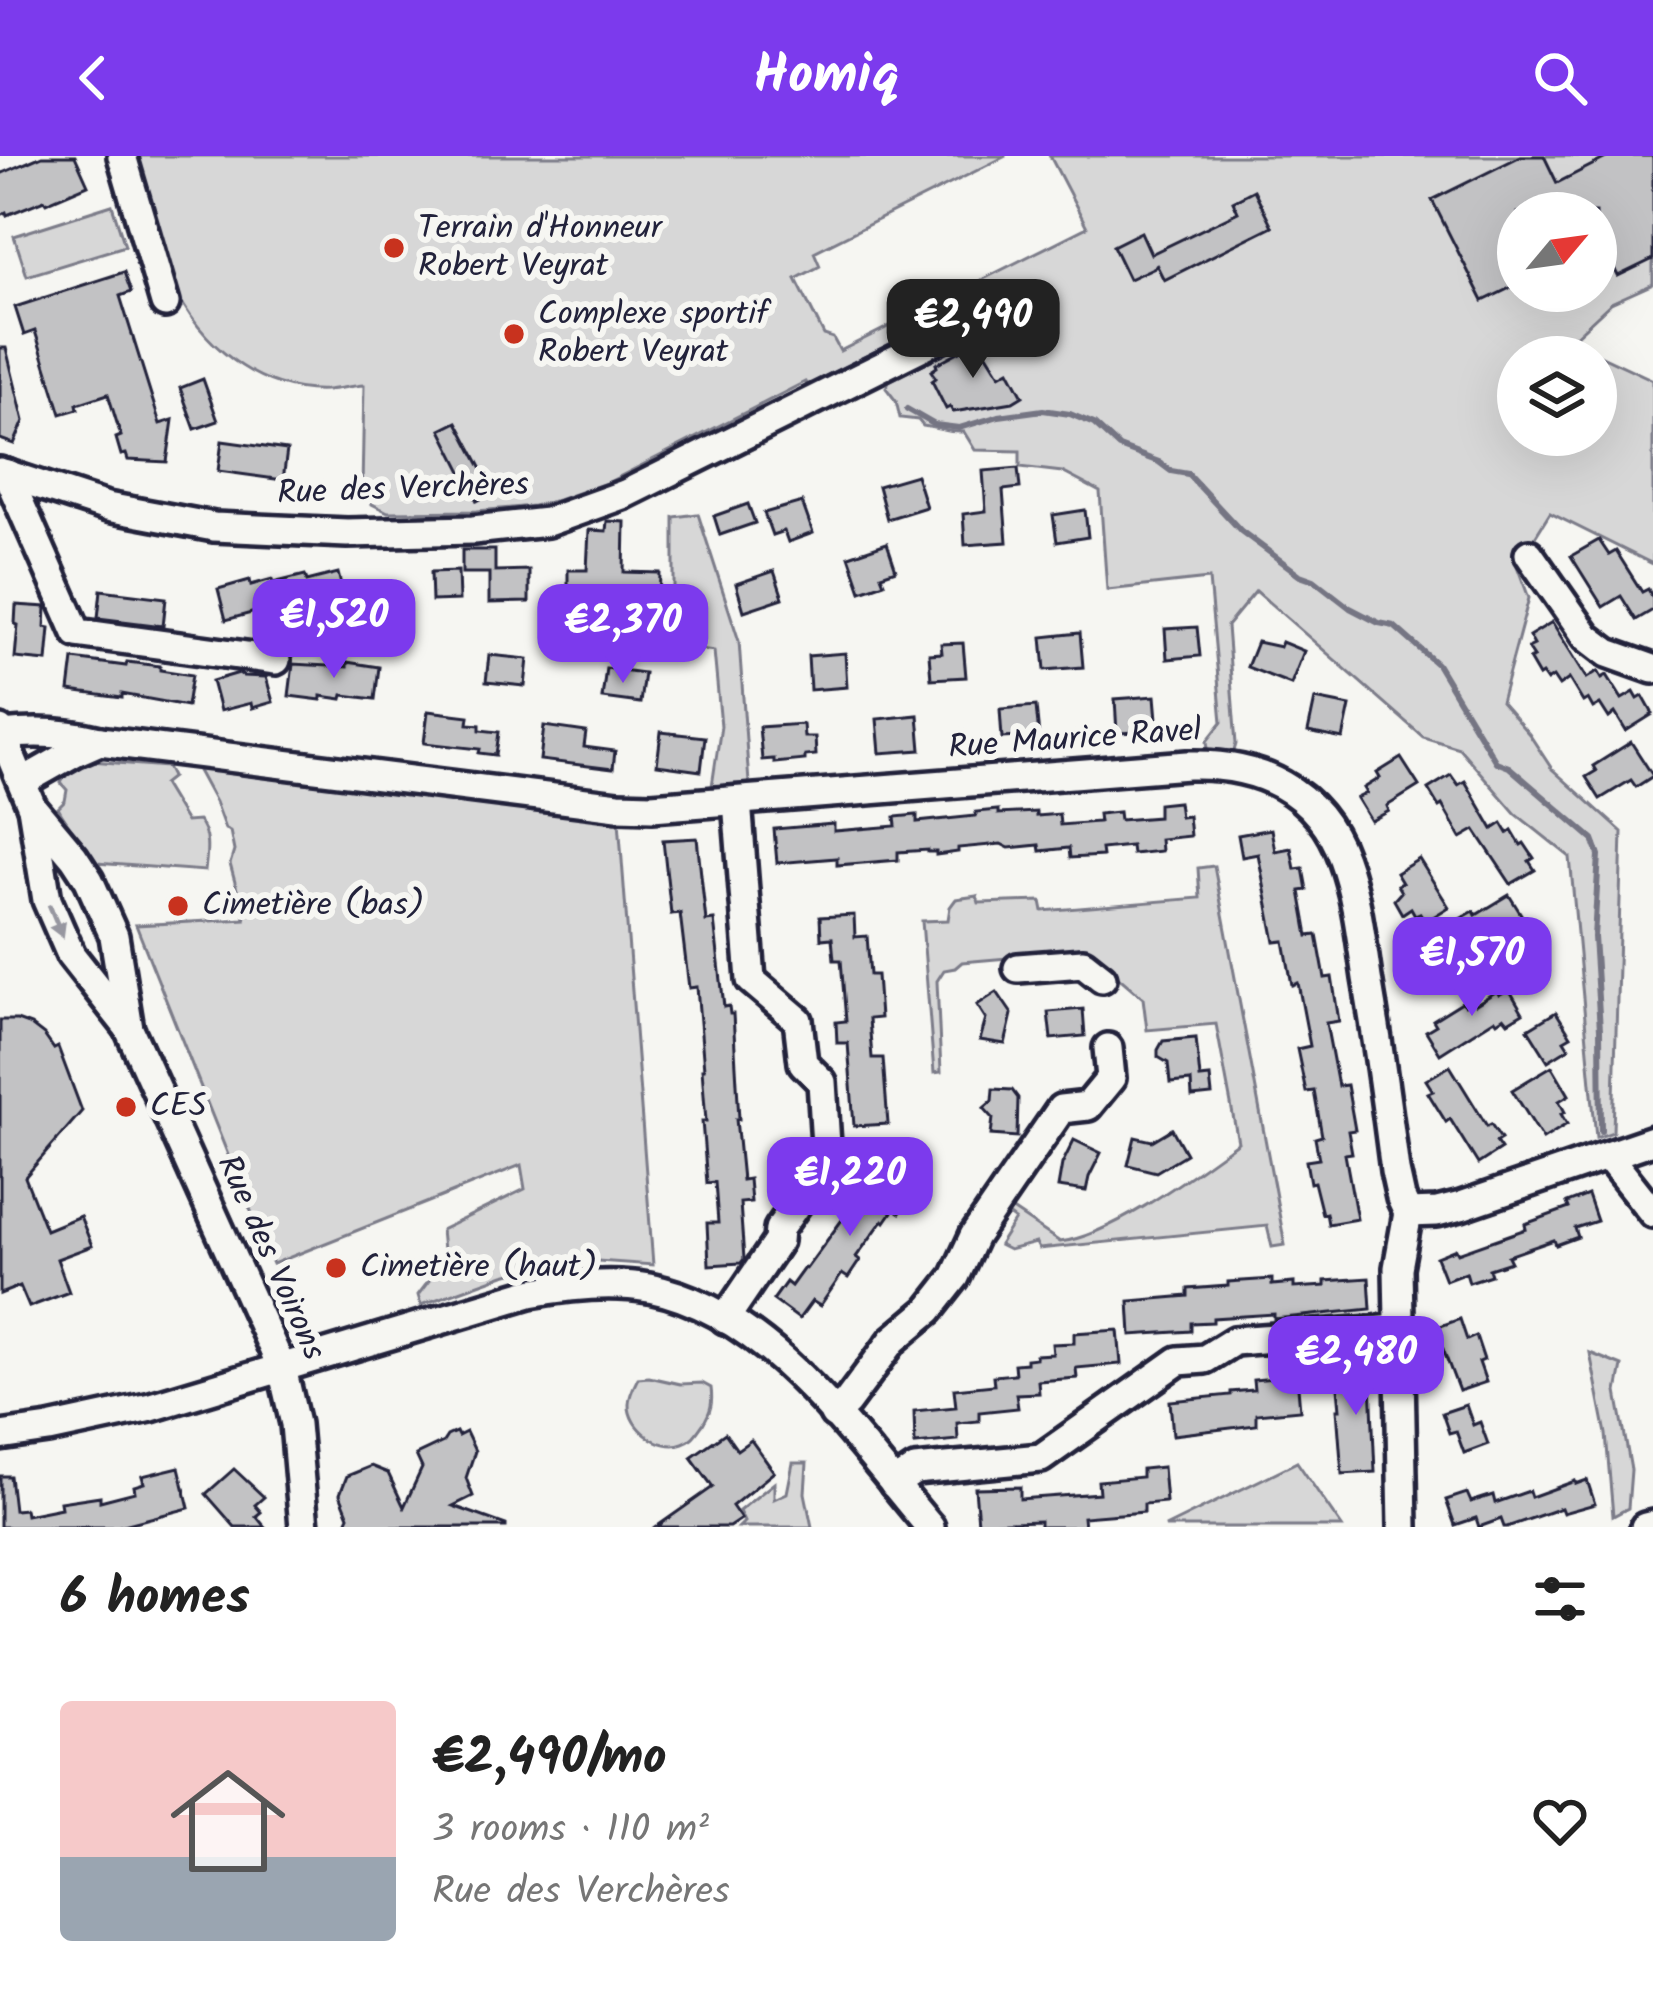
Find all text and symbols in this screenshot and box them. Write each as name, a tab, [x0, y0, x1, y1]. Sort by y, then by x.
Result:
text: Homiq	[753, 35, 900, 121]
icon: back	[60, 45, 126, 111]
icon: search	[1527, 45, 1593, 111]
north arrow	[1497, 192, 1617, 312]
map controls	[1497, 192, 1617, 456]
place label: Terrain d'Honneur Robert Veyrat	[418, 203, 664, 294]
marker: Terrain d'Honneur Robert Veyrat	[381, 235, 407, 261]
pin: €2,490	[875, 279, 1071, 381]
text: €2,490	[914, 287, 1032, 349]
place label: Complexe sportif Robert Veyrat	[538, 289, 772, 380]
marker: Complexe sportif Robert Veyrat	[501, 321, 527, 347]
button: layers	[1497, 336, 1617, 456]
street label: Rue des Verchères	[276, 459, 530, 521]
pin: €1,520	[236, 579, 432, 681]
pin: €2,370	[525, 584, 721, 686]
text: €1,520	[279, 587, 389, 649]
text: €2,370	[564, 592, 682, 654]
street label: Rue Maurice Ravel	[947, 705, 1203, 775]
place label: Cimetière (bas)	[202, 880, 424, 933]
marker: Cimetière (bas)	[165, 893, 191, 919]
one-way arrow	[47, 904, 66, 940]
pin: €1,570	[1374, 917, 1570, 1019]
text: €1,570	[1420, 925, 1524, 987]
place label: CES	[150, 1081, 207, 1134]
marker: CES	[113, 1094, 139, 1120]
pin: €1,220	[752, 1137, 948, 1239]
text: €1,220	[794, 1145, 906, 1207]
street label: Rue des Voirons	[201, 1147, 339, 1369]
place label: Cimetière (haut)	[360, 1242, 597, 1295]
marker: Cimetière (haut)	[323, 1255, 349, 1281]
pin: €2,480	[1258, 1316, 1454, 1418]
text: €2,480	[1295, 1324, 1417, 1386]
text: 6 homes	[60, 1559, 250, 1640]
icon: filters	[1527, 1566, 1593, 1632]
text: €2,490/mo	[432, 1719, 667, 1800]
icon: home	[156, 1749, 300, 1893]
icon: heart	[1527, 1788, 1593, 1854]
text: 3 rooms · 110 m²	[432, 1800, 709, 1862]
text: Rue des Verchères	[432, 1862, 730, 1924]

